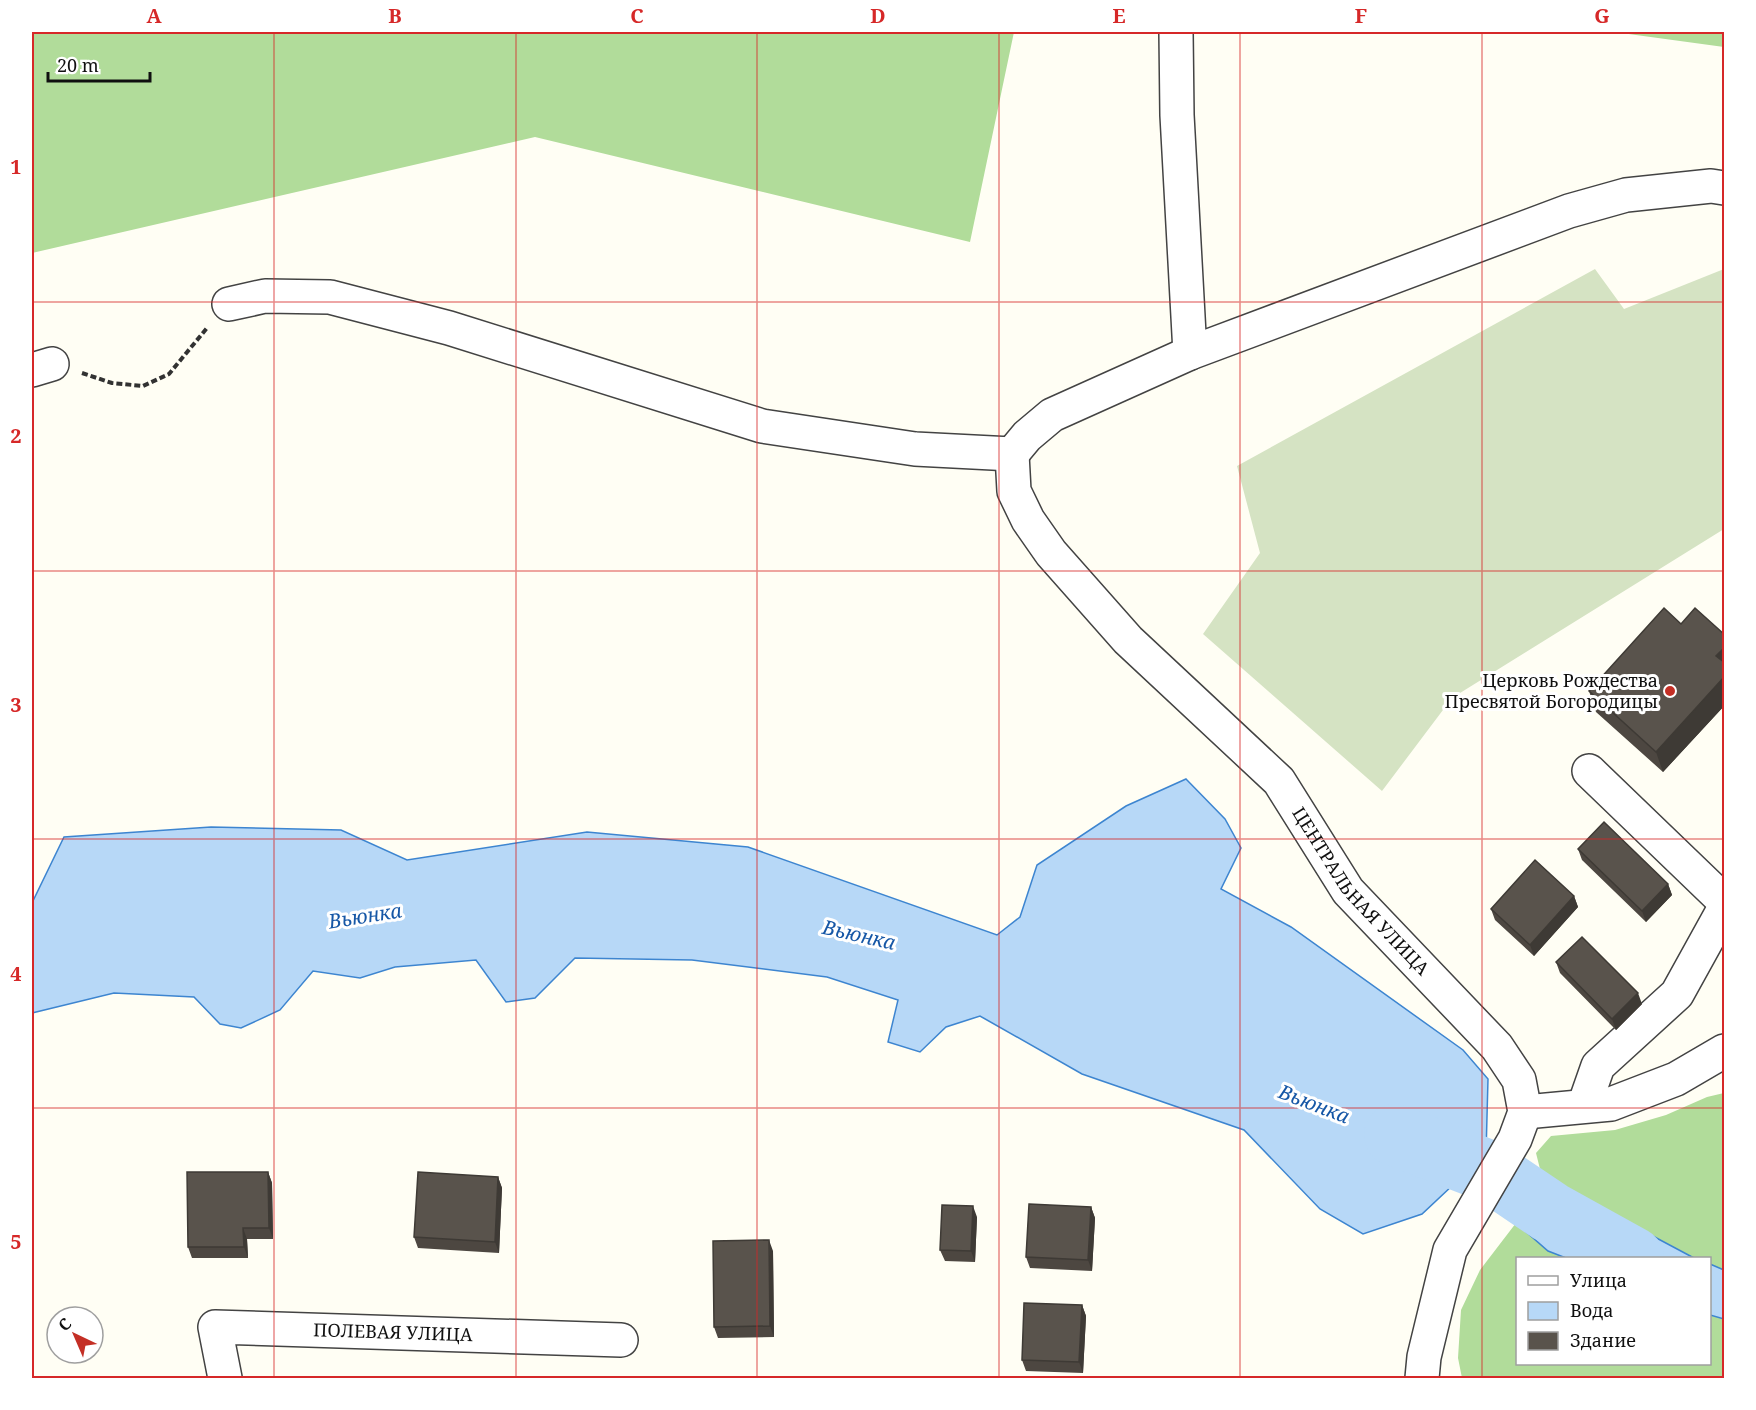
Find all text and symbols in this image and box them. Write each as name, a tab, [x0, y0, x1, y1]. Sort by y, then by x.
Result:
text: A	[146, 2, 162, 29]
text: B	[388, 2, 402, 29]
text: C	[630, 2, 644, 29]
text: D	[870, 2, 886, 29]
text: E	[1112, 2, 1126, 29]
text: F	[1355, 2, 1367, 29]
text: G	[1594, 2, 1610, 29]
scale bar	[48, 45, 150, 83]
text: 20 m	[57, 53, 99, 77]
text: 1	[10, 153, 22, 180]
text: 2	[10, 422, 22, 449]
place label: Церковь Рождества Пресвятой Богородицы	[1444, 668, 1658, 713]
marker: Церковь Рождества Пресвятой Богородицы	[1663, 684, 1677, 698]
text: 3	[10, 691, 22, 718]
street label: ЦЕНТРАЛЬНАЯ УЛИЦА	[1287, 802, 1435, 980]
water label: Вьюнка	[325, 896, 404, 935]
water label: Вьюнка	[819, 913, 898, 956]
text: 4	[10, 960, 22, 987]
water label: Вьюнка	[1274, 1077, 1354, 1129]
text: 5	[10, 1228, 22, 1255]
legend	[1516, 1257, 1711, 1365]
text: Улица	[1570, 1268, 1627, 1292]
text: Вода	[1570, 1298, 1614, 1322]
north arrow	[45, 1305, 105, 1365]
text: С	[53, 1313, 76, 1336]
street label: ПОЛЕВАЯ УЛИЦА	[313, 1317, 473, 1346]
text: Здание	[1570, 1328, 1636, 1352]

